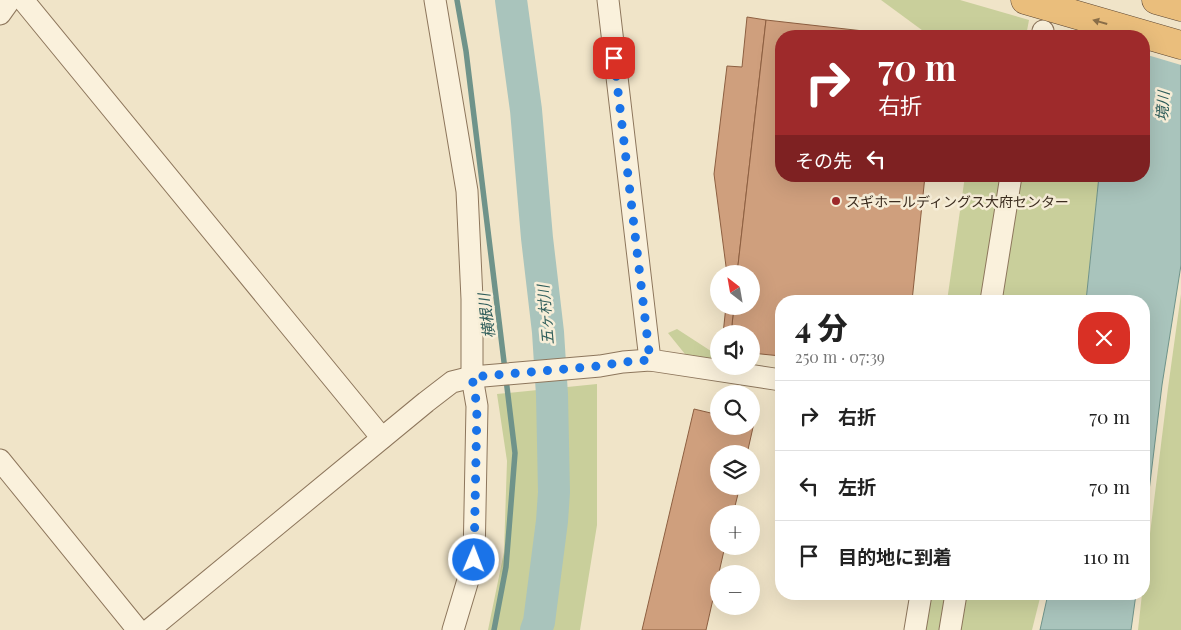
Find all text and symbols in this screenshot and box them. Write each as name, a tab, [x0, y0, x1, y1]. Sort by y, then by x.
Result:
one-way arrow	[1093, 17, 1108, 25]
pin	[593, 37, 635, 79]
text: 70 m	[878, 43, 956, 90]
icon: arrive	[600, 44, 628, 72]
icon: right	[795, 50, 860, 115]
water label: 境川	[1151, 88, 1173, 122]
text: 右折	[878, 90, 922, 120]
icon: left	[862, 145, 890, 173]
text: その先	[795, 147, 852, 173]
place label: スギホールディングス大府センター	[846, 192, 1069, 211]
marker: スギホールディングス大府センター	[830, 195, 842, 207]
north arrow	[710, 265, 760, 315]
map controls	[710, 265, 760, 615]
water label: 五ヶ村川	[532, 282, 558, 346]
water label: 横根川	[473, 290, 499, 340]
text: 4 分	[795, 307, 848, 347]
button: close	[1078, 312, 1130, 364]
button: sound	[710, 325, 760, 375]
text: 250 m · 07:39	[795, 346, 885, 367]
button: search	[710, 385, 760, 435]
icon: right	[795, 402, 823, 430]
text: 右折	[838, 403, 876, 429]
text: 70 m	[1089, 403, 1130, 429]
button: layers	[710, 445, 760, 495]
icon: left	[795, 472, 823, 500]
text: 左折	[838, 473, 876, 499]
text: 70 m	[1089, 473, 1130, 499]
button: +	[710, 505, 760, 555]
position arrow	[447, 533, 499, 585]
icon: arrive	[795, 542, 823, 570]
text: 目的地に到着	[838, 543, 952, 569]
text: 110 m	[1083, 543, 1130, 569]
button: −	[710, 565, 760, 615]

